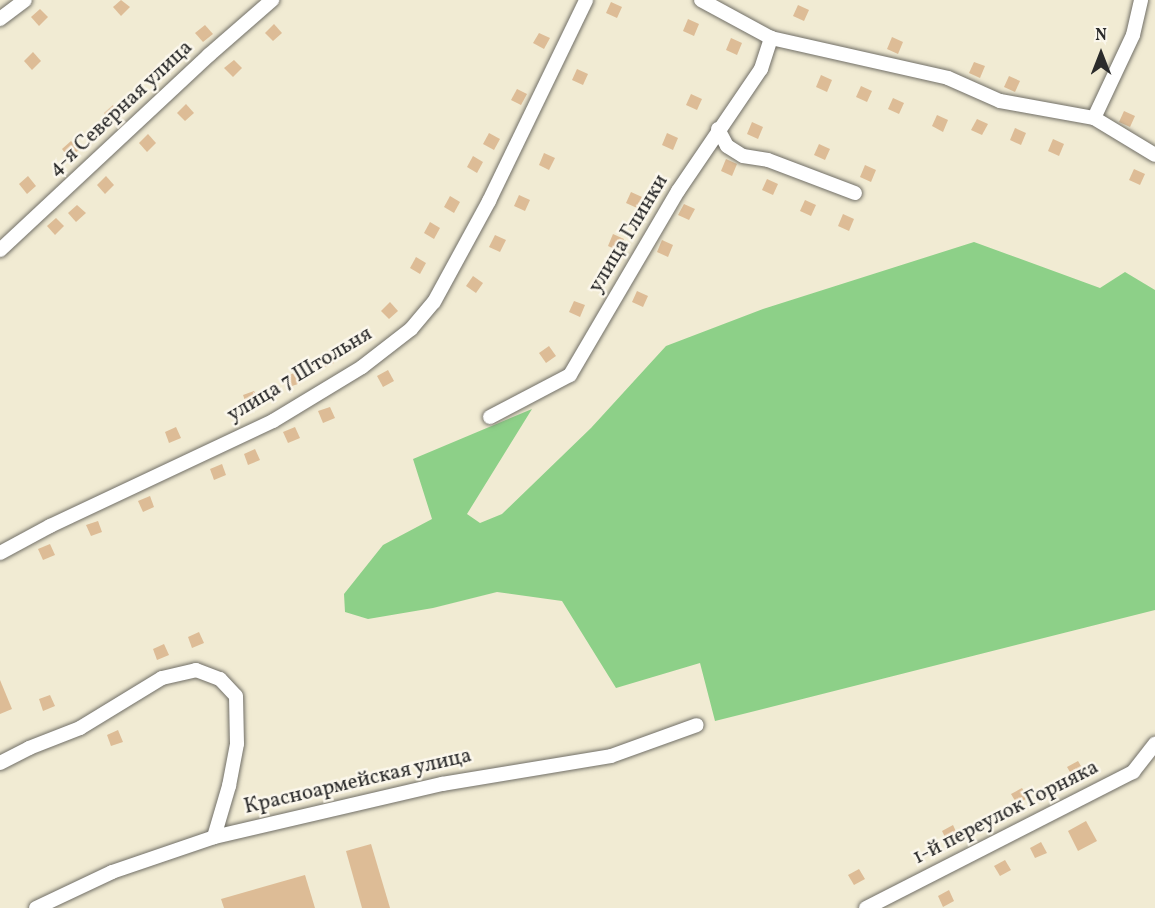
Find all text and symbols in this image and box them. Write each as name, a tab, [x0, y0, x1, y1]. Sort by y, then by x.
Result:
north arrow	[1071, 24, 1131, 84]
text: N	[1095, 25, 1107, 47]
street label: 4-я Северная улица	[43, 35, 199, 183]
street label: улица Глинки	[584, 170, 674, 298]
street label: улица 7 Штольня	[223, 322, 377, 428]
street label: Красноармейская улица	[241, 743, 475, 821]
street label: 1-й переулок Горняка	[909, 755, 1103, 871]

